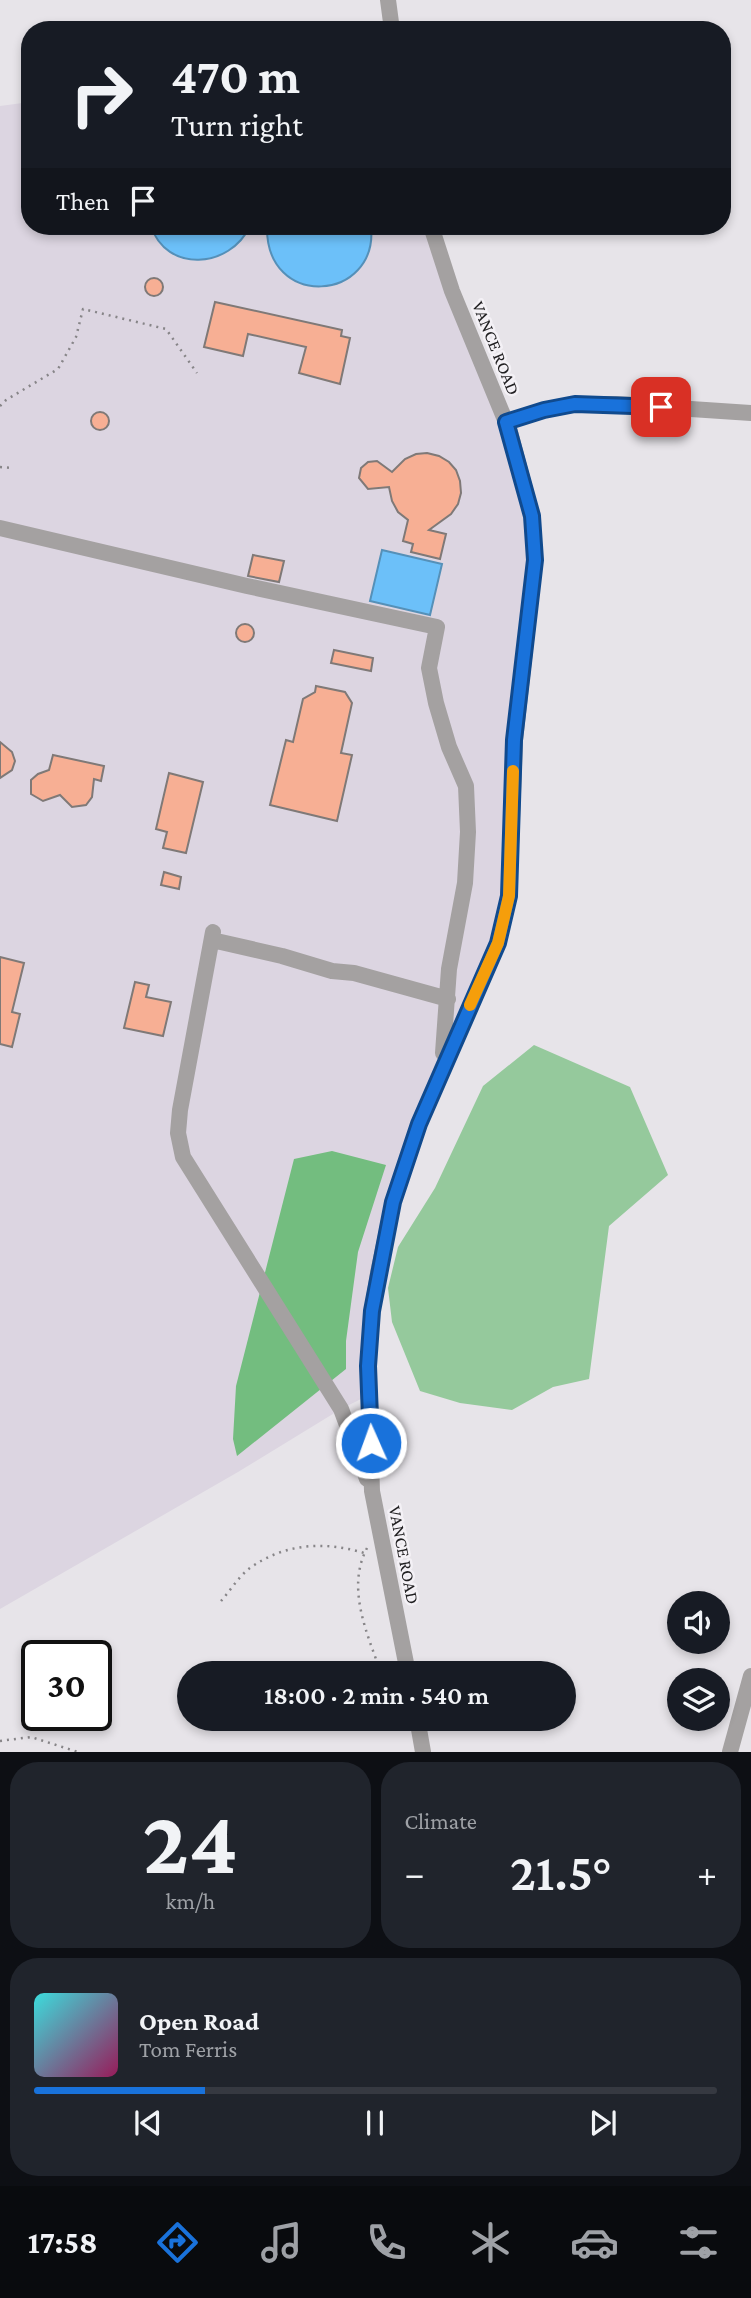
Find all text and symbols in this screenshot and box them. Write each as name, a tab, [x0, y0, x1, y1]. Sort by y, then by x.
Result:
icon: right	[56, 49, 147, 140]
text: 470 m	[171, 49, 300, 104]
text: Turn right	[171, 107, 303, 143]
icon: arrive	[124, 182, 162, 220]
text: Then	[56, 187, 110, 216]
street label: VANCE ROAD	[468, 298, 524, 398]
pin	[631, 377, 691, 437]
icon: arrive	[642, 388, 680, 426]
position arrow	[334, 1406, 408, 1480]
street label: VANCE ROAD	[385, 1504, 423, 1606]
map controls	[667, 1591, 730, 1731]
button: sound	[667, 1591, 730, 1654]
speed limit sign: 30	[21, 1640, 112, 1731]
button: layers	[667, 1668, 730, 1731]
text: 18:00 · 2 min · 540 m	[264, 1681, 489, 1710]
text: 24	[143, 1791, 238, 1893]
text: Climate	[405, 1808, 477, 1834]
text: 21.5°	[510, 1843, 612, 1901]
text: −	[405, 1852, 425, 1894]
text: +	[697, 1852, 717, 1894]
text: km/h	[165, 1888, 215, 1914]
text: Open Road	[139, 2007, 259, 2036]
text: Tom Ferris	[139, 2036, 237, 2062]
icon: previous	[129, 2104, 167, 2142]
icon: pause	[356, 2104, 394, 2142]
icon: next	[584, 2104, 622, 2142]
icon: directions	[153, 2218, 202, 2267]
icon: music	[257, 2218, 306, 2267]
icon: phone	[362, 2218, 411, 2267]
icon: climate	[466, 2218, 515, 2267]
icon: car	[570, 2218, 619, 2267]
icon: filters	[674, 2218, 723, 2267]
text: 17:58	[28, 2224, 98, 2260]

